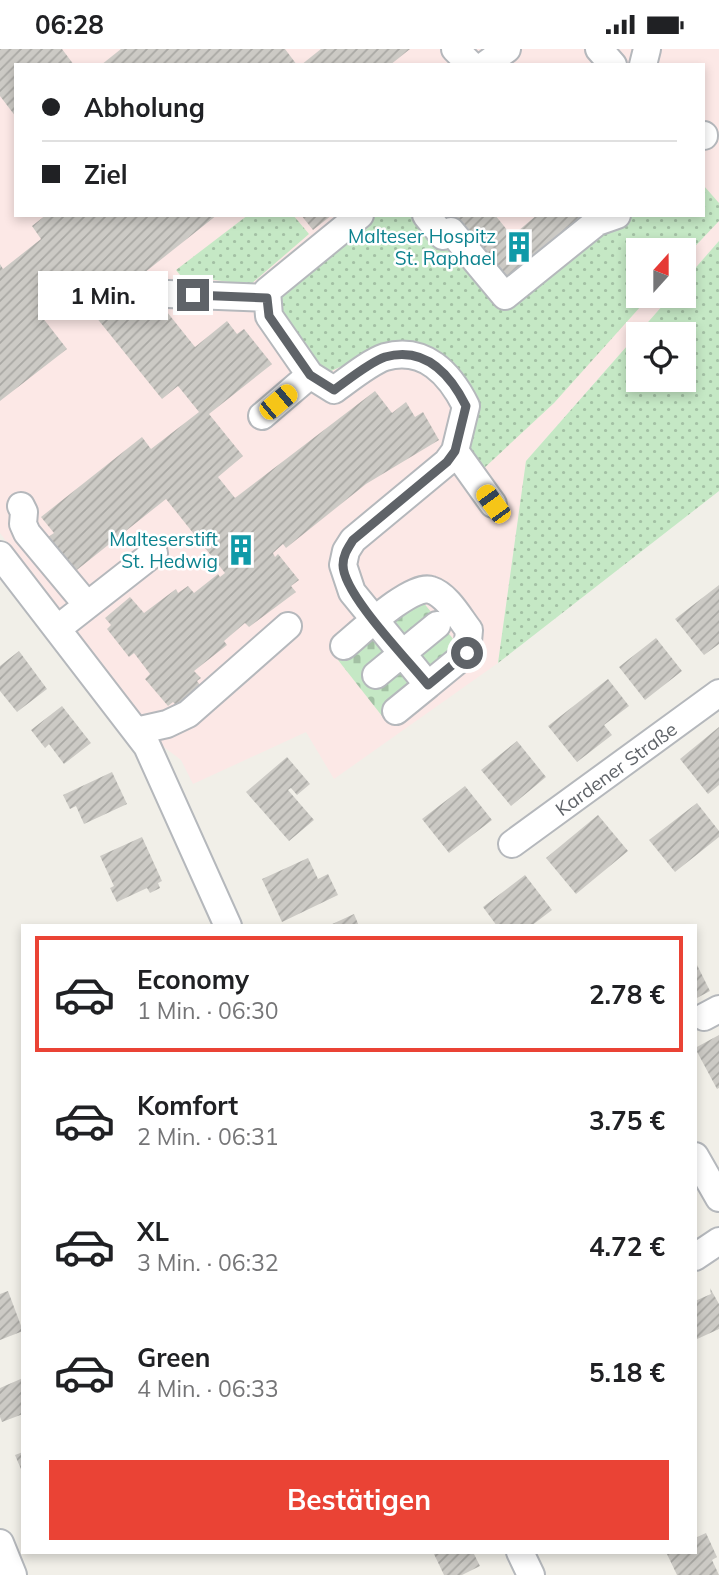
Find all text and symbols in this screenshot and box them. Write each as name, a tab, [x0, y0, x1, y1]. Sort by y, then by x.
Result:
text: 06:28	[35, 8, 104, 41]
text: Abholung	[84, 91, 205, 124]
text: Ziel	[84, 158, 128, 191]
place label: Malteser Hospitz St. Raphael	[348, 224, 496, 270]
building icon: Malteser Hospitz St. Raphael	[502, 230, 536, 264]
north arrow	[626, 238, 696, 308]
map controls	[626, 238, 696, 392]
callout: 1 Min.	[39, 271, 168, 319]
route end	[177, 279, 209, 311]
text: 1 Min.	[70, 281, 136, 310]
button: locate	[626, 322, 696, 392]
car	[256, 380, 301, 424]
car	[473, 481, 514, 527]
place label: Malteserstift St. Hedwig	[109, 527, 218, 573]
building icon: Malteserstift St. Hedwig	[224, 533, 258, 567]
route start	[451, 637, 483, 669]
street label: Kardener Straße	[551, 717, 681, 821]
icon: car	[53, 963, 116, 1026]
text: Economy	[137, 963, 249, 996]
text: 2.78 €	[589, 978, 665, 1011]
text: 1 Min. · 06:30	[137, 996, 279, 1025]
icon: car	[53, 1089, 116, 1152]
text: Komfort	[137, 1089, 238, 1122]
text: 3.75 €	[589, 1104, 665, 1137]
text: 2 Min. · 06:31	[137, 1122, 279, 1151]
icon: car	[53, 1215, 116, 1278]
text: XL	[137, 1215, 169, 1248]
text: 4.72 €	[589, 1230, 665, 1263]
text: 3 Min. · 06:32	[137, 1248, 279, 1277]
icon: car	[53, 1341, 116, 1404]
text: Green	[137, 1341, 210, 1374]
text: 5.18 €	[589, 1356, 665, 1389]
text: 4 Min. · 06:33	[137, 1374, 279, 1403]
button: Bestätigen	[49, 1460, 669, 1540]

